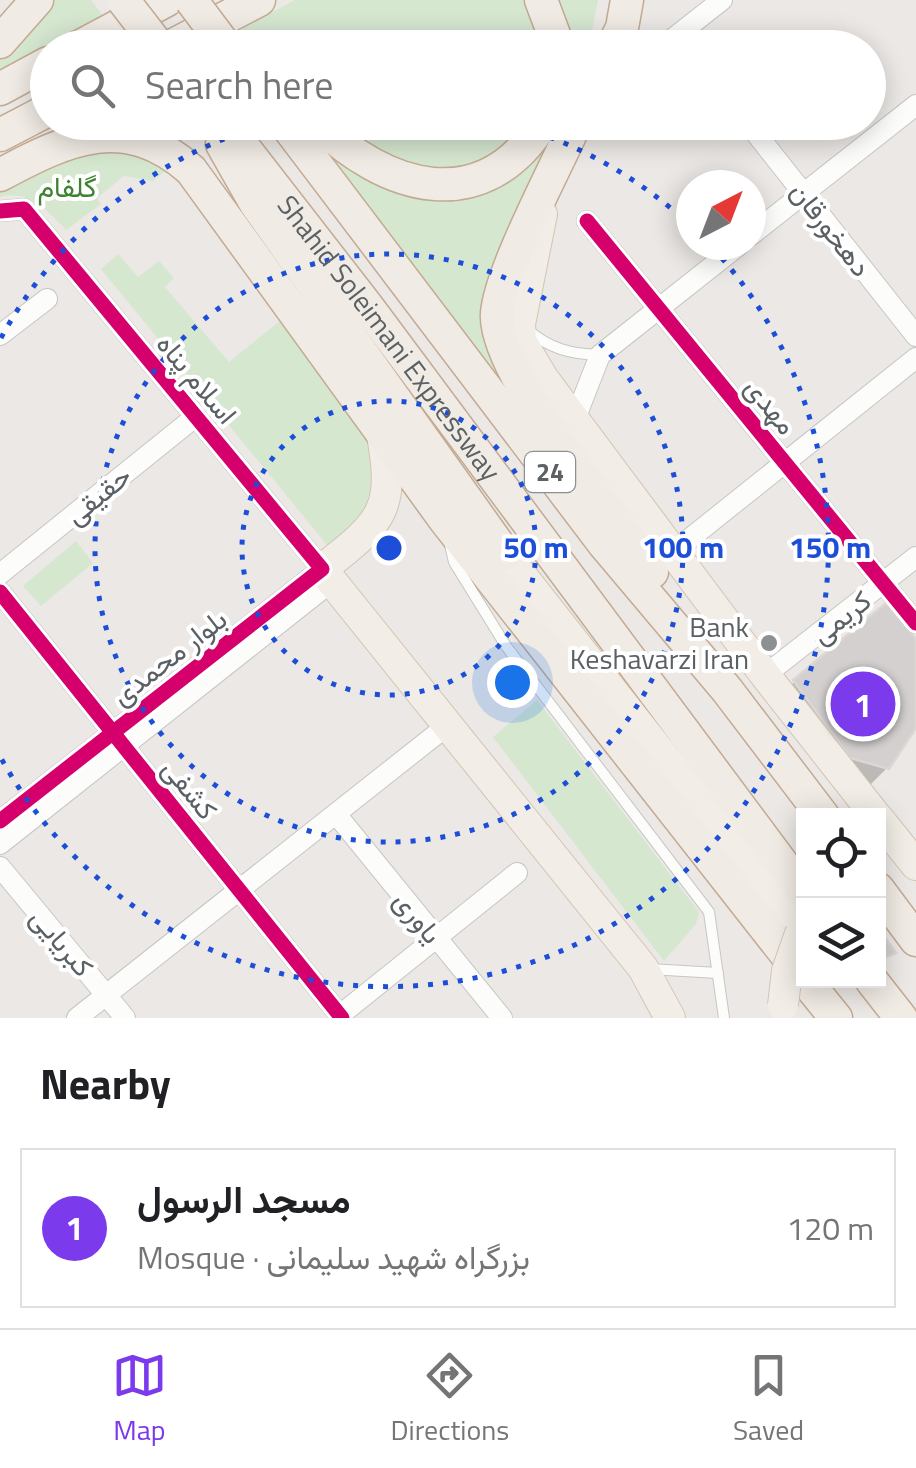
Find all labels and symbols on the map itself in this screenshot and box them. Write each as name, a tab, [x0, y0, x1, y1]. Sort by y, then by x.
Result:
park label: گلفام	[37, 165, 97, 208]
north arrow	[676, 170, 766, 260]
street label: دهخورقان	[780, 172, 883, 286]
street label: Shahid Soleimani Expressway	[267, 185, 512, 490]
street label: اسلام پناه	[147, 324, 248, 433]
street label: مهدی	[735, 367, 808, 444]
road number: 24	[525, 452, 575, 492]
street label: حقیقی	[55, 454, 140, 535]
text: 50 m	[503, 524, 569, 570]
text: 100 m	[642, 524, 724, 570]
text: 150 m	[789, 524, 871, 570]
centre of rings	[371, 530, 407, 566]
street label: کریمی	[801, 579, 880, 654]
street label: بلوار محمدی	[102, 598, 236, 716]
place label: Bank Keshavarzi Iran	[570, 605, 749, 680]
marker: Bank Keshavarzi Iran	[758, 632, 780, 654]
your location	[487, 657, 538, 708]
pin: 1	[830, 666, 896, 742]
street label: کشفی	[152, 749, 229, 829]
street label: یاوری	[383, 881, 453, 953]
street label: کبریایی	[20, 897, 104, 986]

